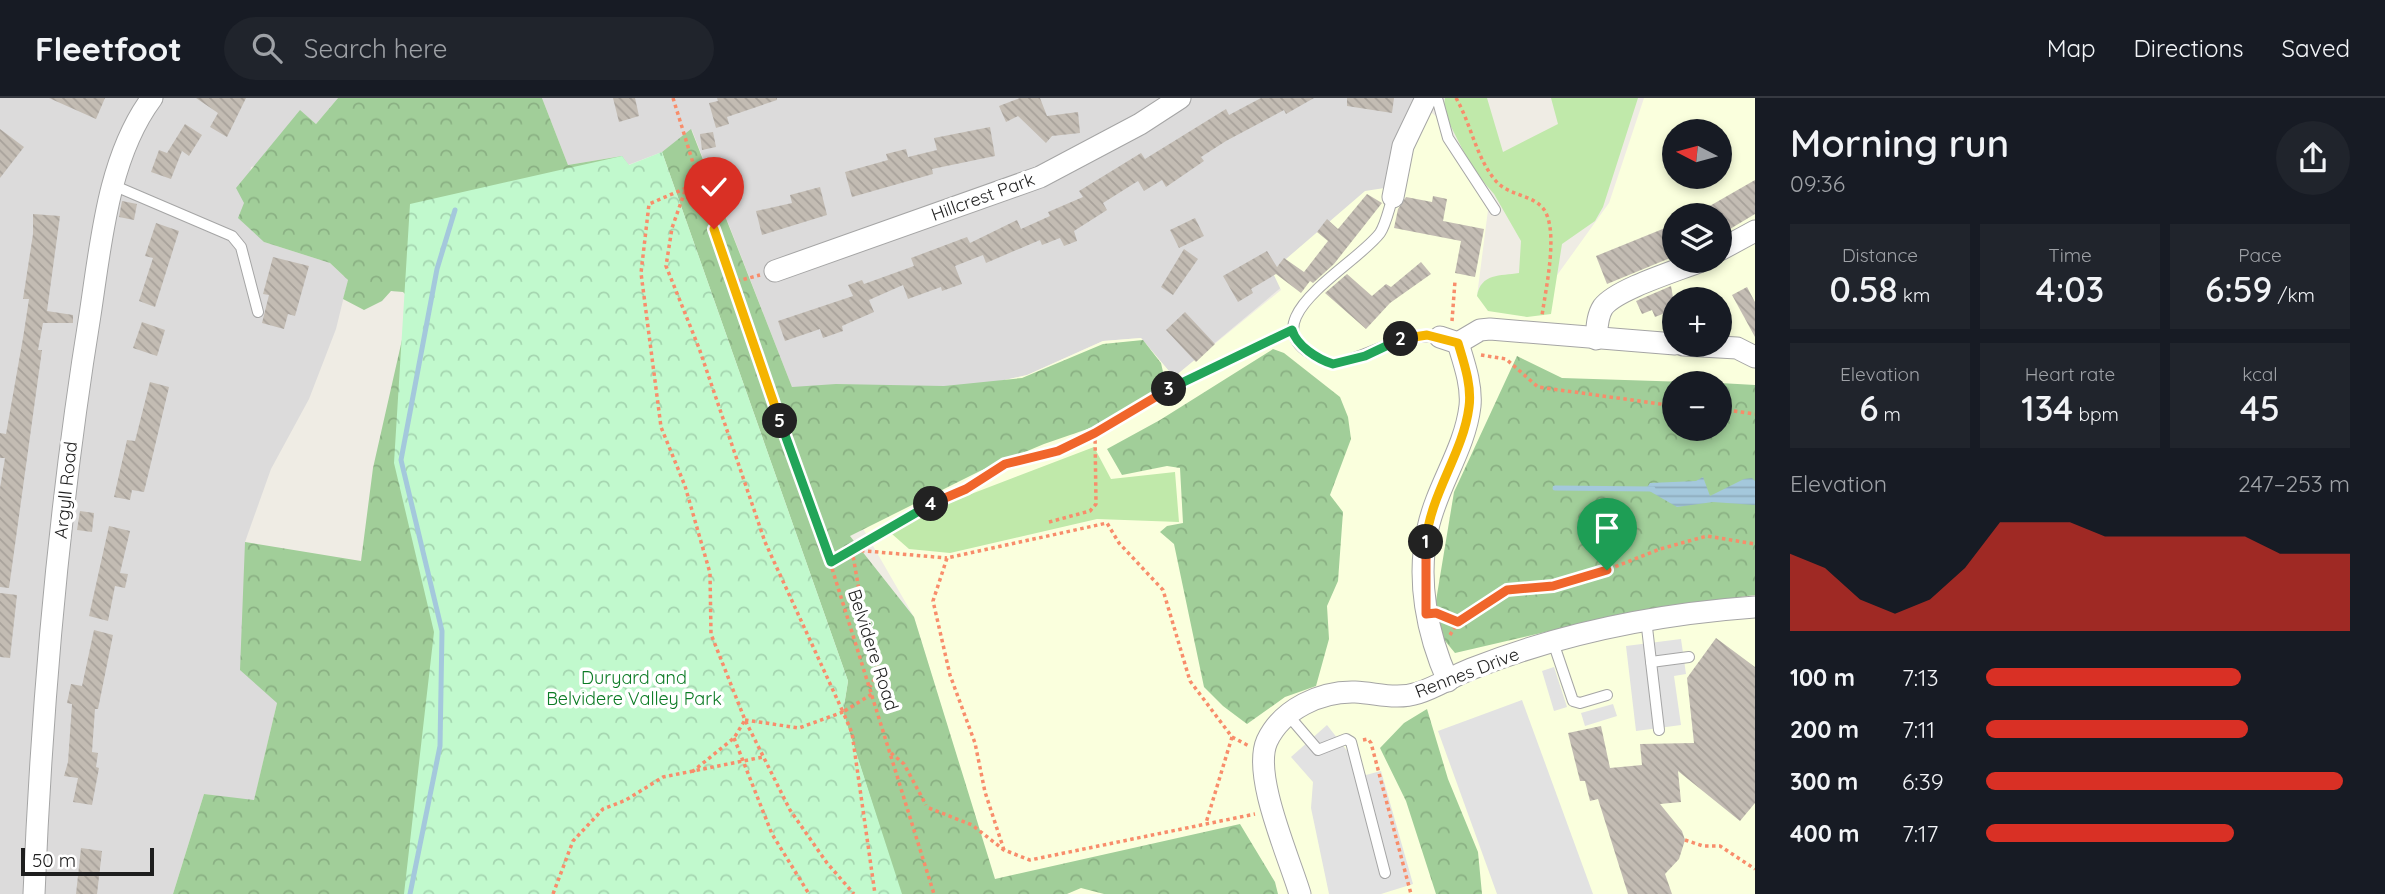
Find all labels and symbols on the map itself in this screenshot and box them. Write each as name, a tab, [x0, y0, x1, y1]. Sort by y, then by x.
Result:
north arrow	[1662, 119, 1732, 189]
pin	[684, 157, 744, 229]
street label: Hillcrest Park	[928, 167, 1038, 226]
pin: 2	[1384, 322, 1418, 356]
pin: 3	[1152, 372, 1186, 406]
pin: 5	[762, 404, 798, 438]
street label: Argyll Road	[49, 440, 82, 540]
pin: 4	[914, 486, 948, 522]
pin	[1577, 498, 1637, 570]
pin: 1	[1408, 524, 1444, 560]
street label: Belvidere Road	[843, 586, 904, 713]
street label: Rennes Drive	[1411, 642, 1522, 703]
park label: Duryard and Belvidere Valley Park	[546, 666, 722, 710]
scale bar	[21, 845, 154, 877]

